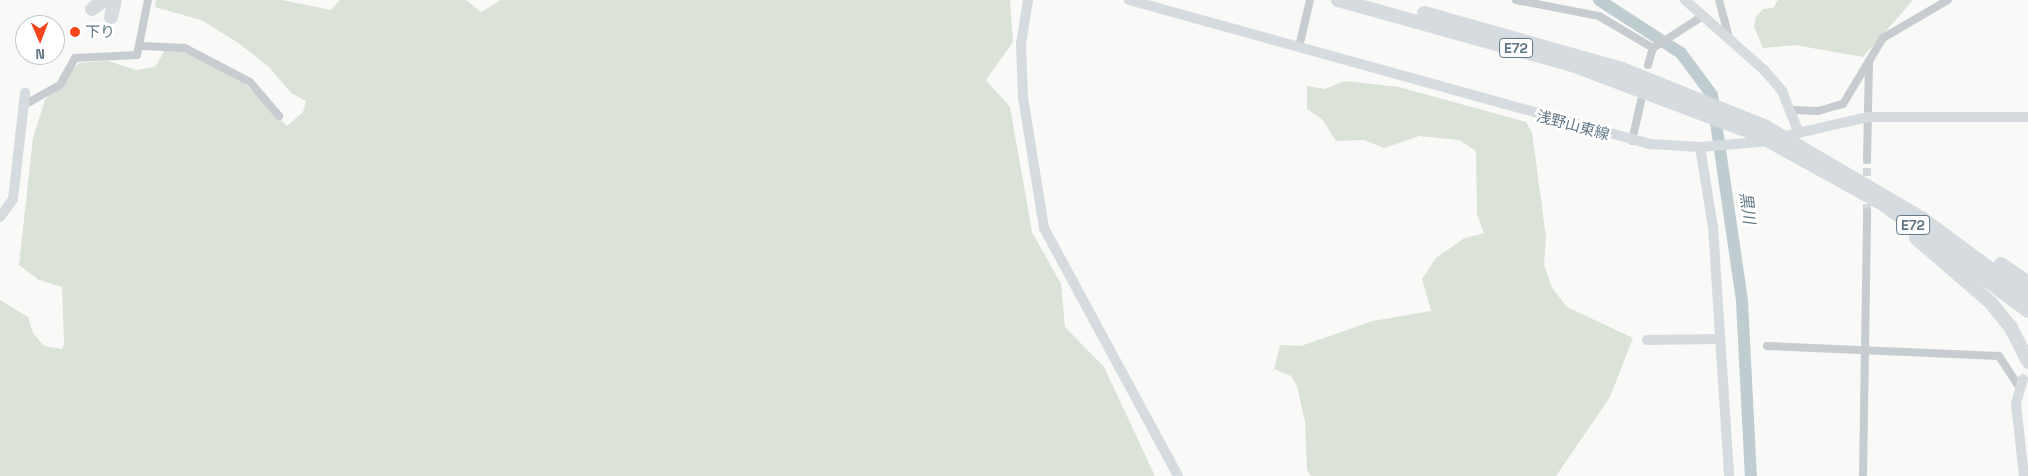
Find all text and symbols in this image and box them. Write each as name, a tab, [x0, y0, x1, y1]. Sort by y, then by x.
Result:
north arrow	[15, 15, 65, 65]
place label: 下り	[85, 23, 115, 41]
marker: 下り	[69, 26, 81, 38]
road number: E72	[1498, 36, 1534, 59]
text: N	[35, 45, 45, 63]
street label: 浅野山東線	[1534, 107, 1612, 143]
water label: 黒川	[1736, 191, 1758, 225]
road number: E72	[1896, 214, 1930, 236]

